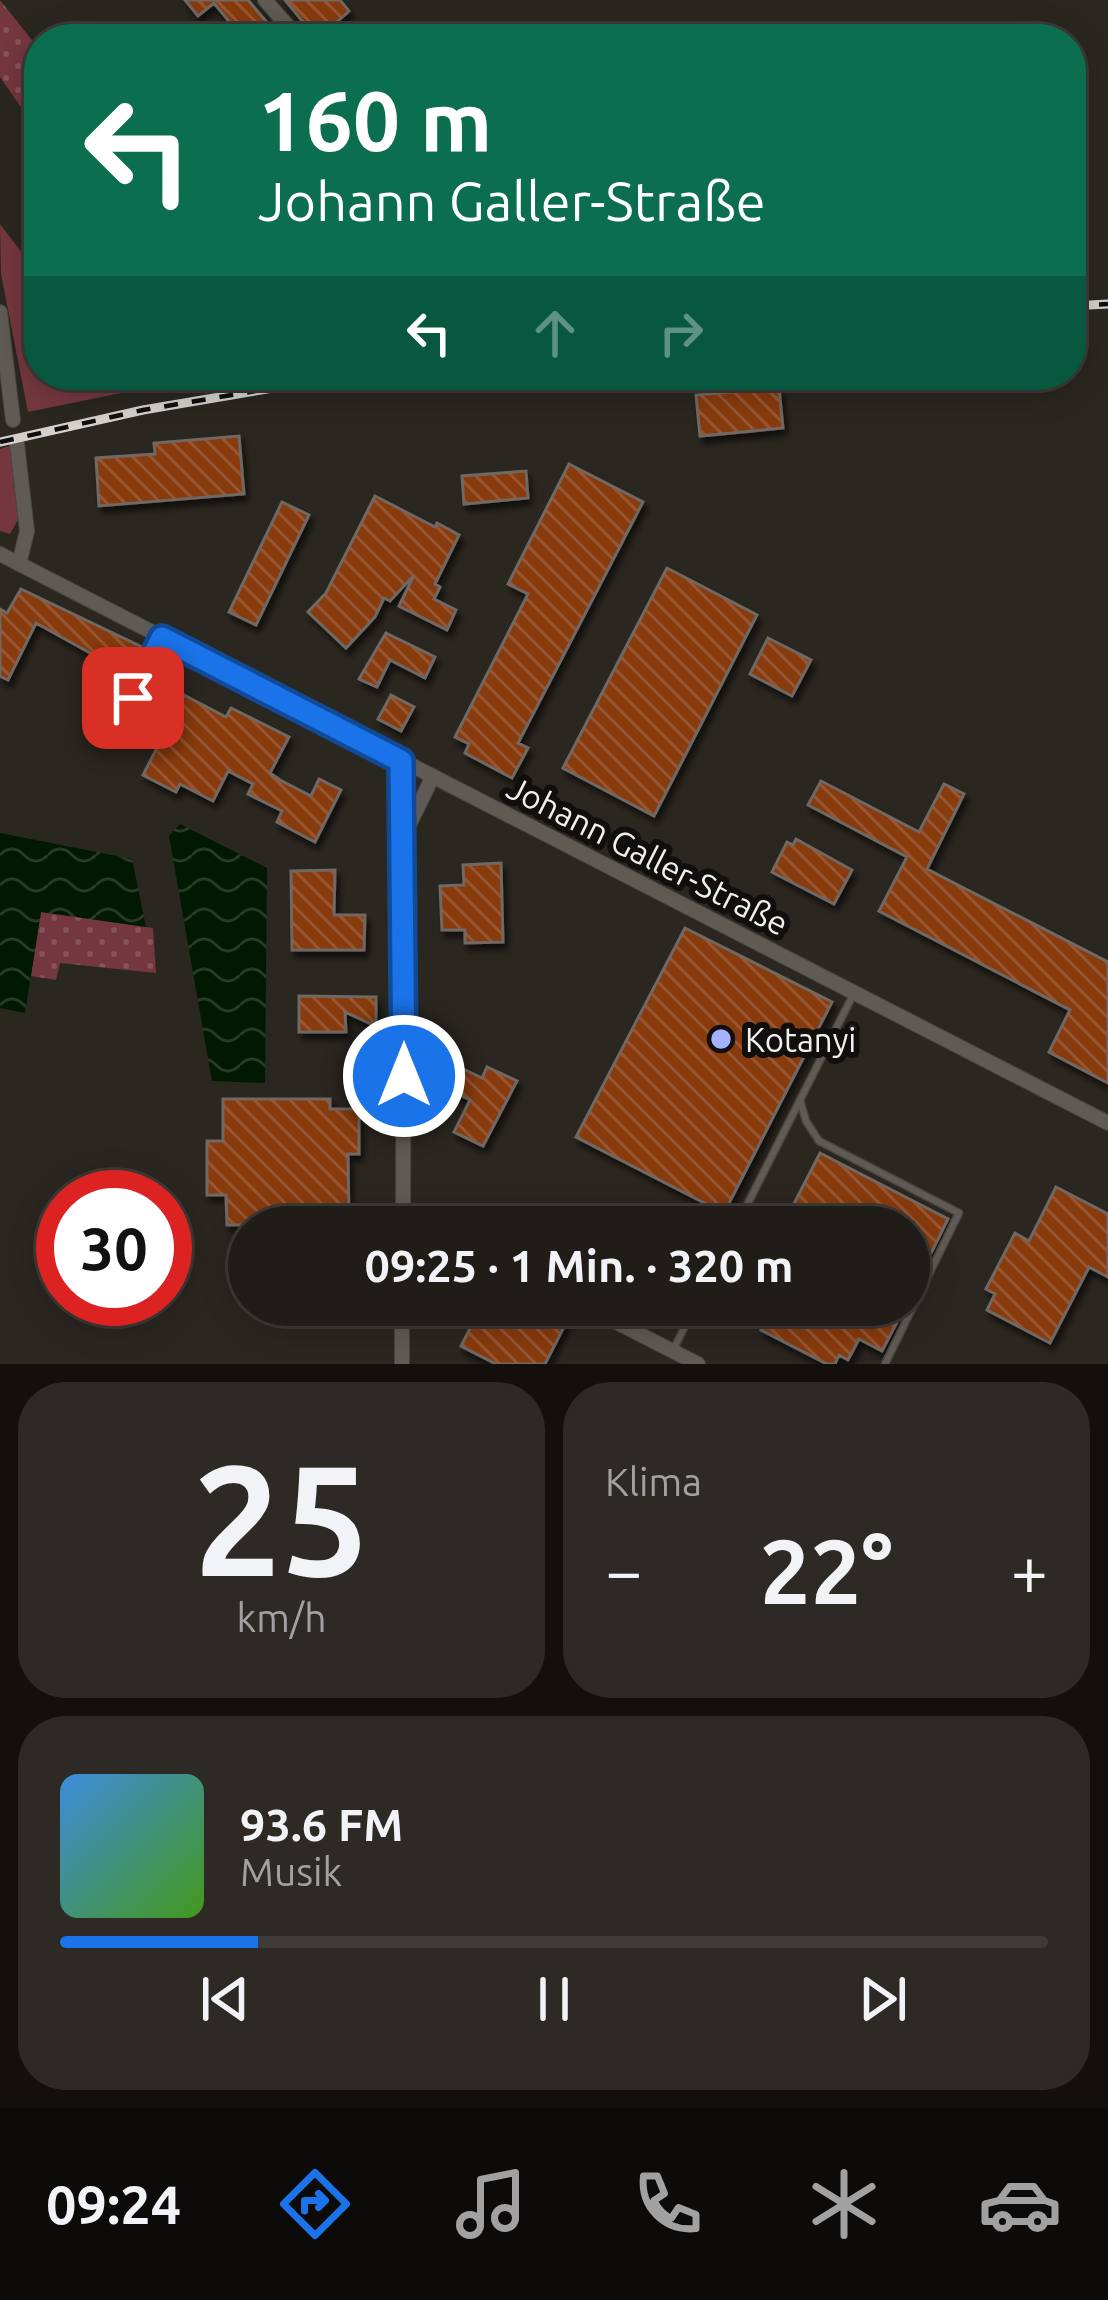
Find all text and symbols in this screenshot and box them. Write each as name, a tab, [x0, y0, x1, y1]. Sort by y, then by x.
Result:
icon: left	[60, 72, 216, 228]
text: 160 m	[258, 73, 492, 167]
text: Johann Galler-Straße	[258, 171, 766, 231]
icon: left	[396, 300, 462, 366]
icon: ahead	[522, 300, 588, 366]
icon: right	[648, 300, 714, 366]
pin	[82, 647, 184, 749]
icon: arrive	[100, 665, 166, 731]
street label: Johann Galler-Straße	[501, 768, 795, 942]
position arrow	[341, 1013, 467, 1139]
place label: Kotanyi	[745, 1021, 856, 1058]
marker: Kotanyi	[708, 1026, 734, 1052]
speed limit sign: 30	[36, 1170, 192, 1326]
text: 09:25 · 1 Min. · 320 m	[365, 1240, 794, 1291]
text: 25	[194, 1431, 369, 1605]
text: Klima	[605, 1460, 702, 1503]
text: 22°	[760, 1520, 893, 1621]
text: −	[605, 1533, 642, 1607]
text: +	[1011, 1533, 1048, 1607]
text: km/h	[236, 1596, 327, 1639]
text: 93.6 FM	[240, 1799, 403, 1850]
text: Musik	[240, 1850, 342, 1893]
icon: previous	[192, 1966, 258, 2032]
icon: pause	[521, 1966, 587, 2032]
icon: next	[850, 1966, 916, 2032]
icon: directions	[273, 2162, 357, 2246]
icon: music	[449, 2162, 533, 2246]
icon: phone	[626, 2162, 710, 2246]
icon: climate	[802, 2162, 886, 2246]
icon: car	[978, 2162, 1062, 2246]
text: 09:24	[46, 2174, 181, 2234]

